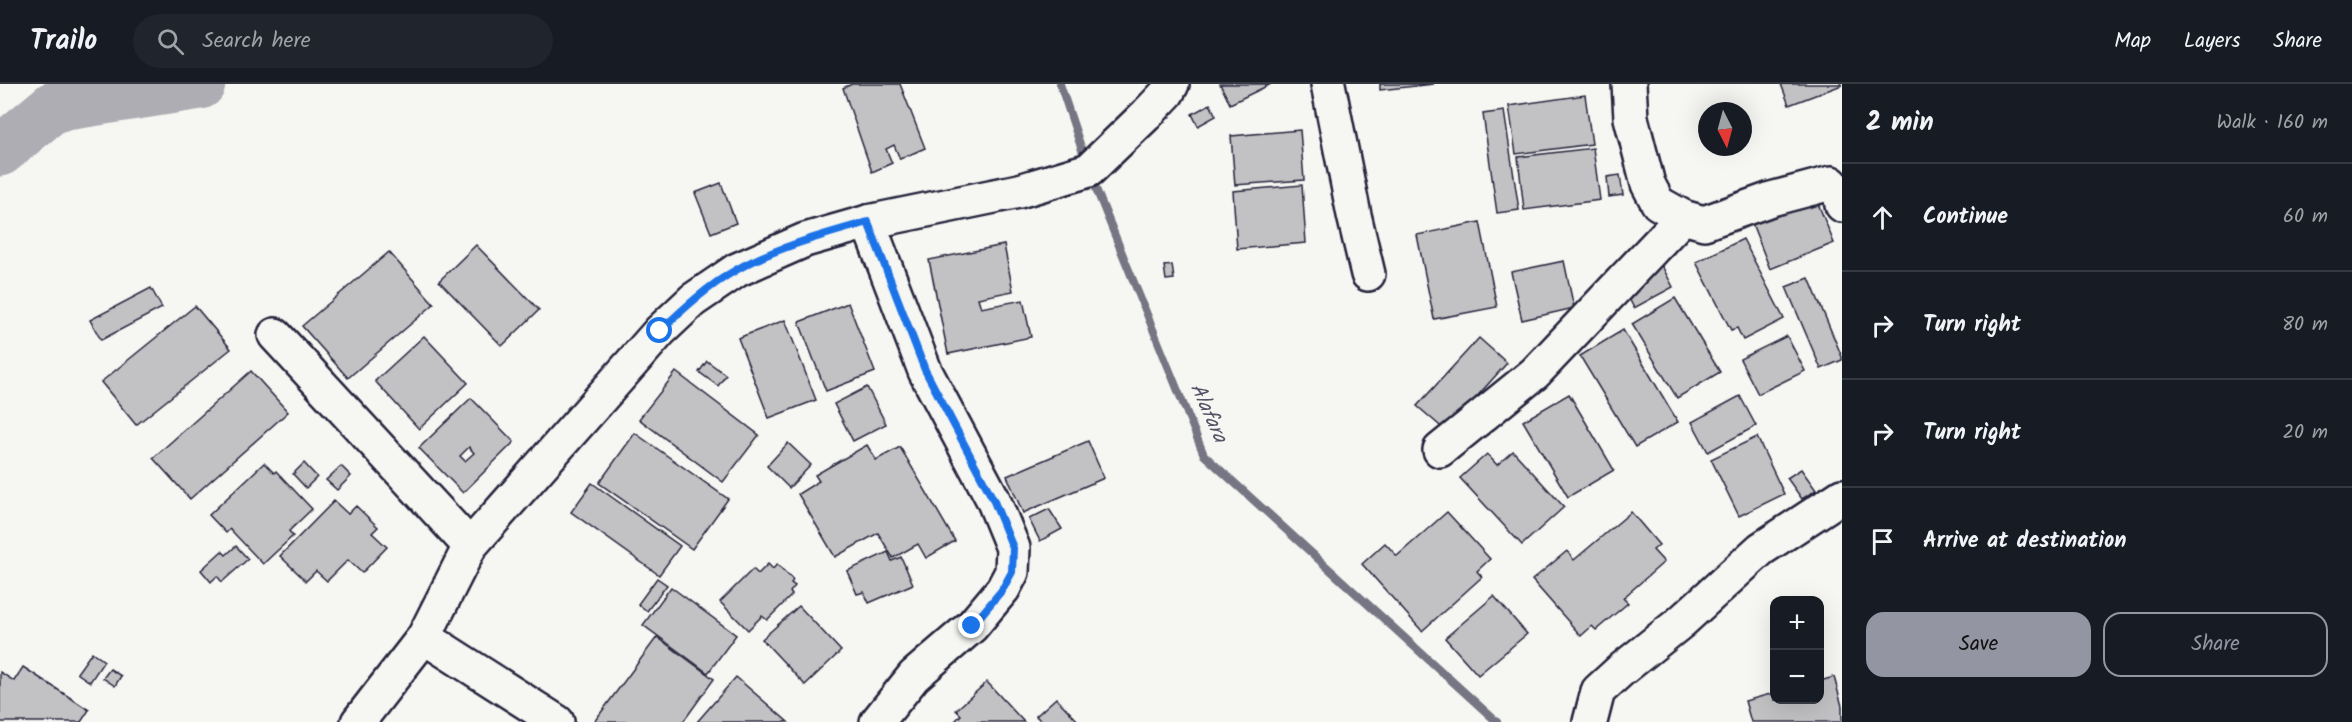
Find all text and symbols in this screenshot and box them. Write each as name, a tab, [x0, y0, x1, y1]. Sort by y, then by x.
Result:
search box	[133, 14, 553, 68]
text: Trailo	[30, 19, 97, 64]
text: Search here	[202, 24, 311, 59]
icon: search	[154, 25, 187, 58]
text: Map	[2114, 25, 2151, 58]
text: Layers	[2184, 25, 2240, 58]
text: Share	[2273, 25, 2322, 58]
north arrow	[1698, 102, 1752, 156]
text: 2 min	[1866, 102, 1934, 144]
text: Walk · 160 m	[2217, 107, 2328, 139]
text: Continue	[1923, 200, 2008, 235]
icon: ahead	[1866, 201, 1899, 234]
text: 60 m	[2283, 201, 2328, 233]
text: Turn right	[1923, 308, 2021, 343]
icon: right	[1866, 309, 1899, 342]
text: 80 m	[2282, 309, 2328, 341]
route start	[646, 317, 672, 343]
water label: Alafara	[1180, 378, 1236, 449]
text: Turn right	[1923, 416, 2021, 451]
icon: right	[1866, 417, 1899, 450]
text: 20 m	[2282, 417, 2328, 449]
text: Arrive at destination	[1923, 524, 2126, 559]
icon: arrive	[1866, 525, 1899, 558]
map controls	[1770, 596, 1824, 704]
button: +	[1770, 596, 1824, 650]
route end	[958, 612, 984, 638]
button: Save	[1866, 612, 2091, 677]
button: Share	[2103, 612, 2328, 677]
button: −	[1770, 650, 1824, 704]

